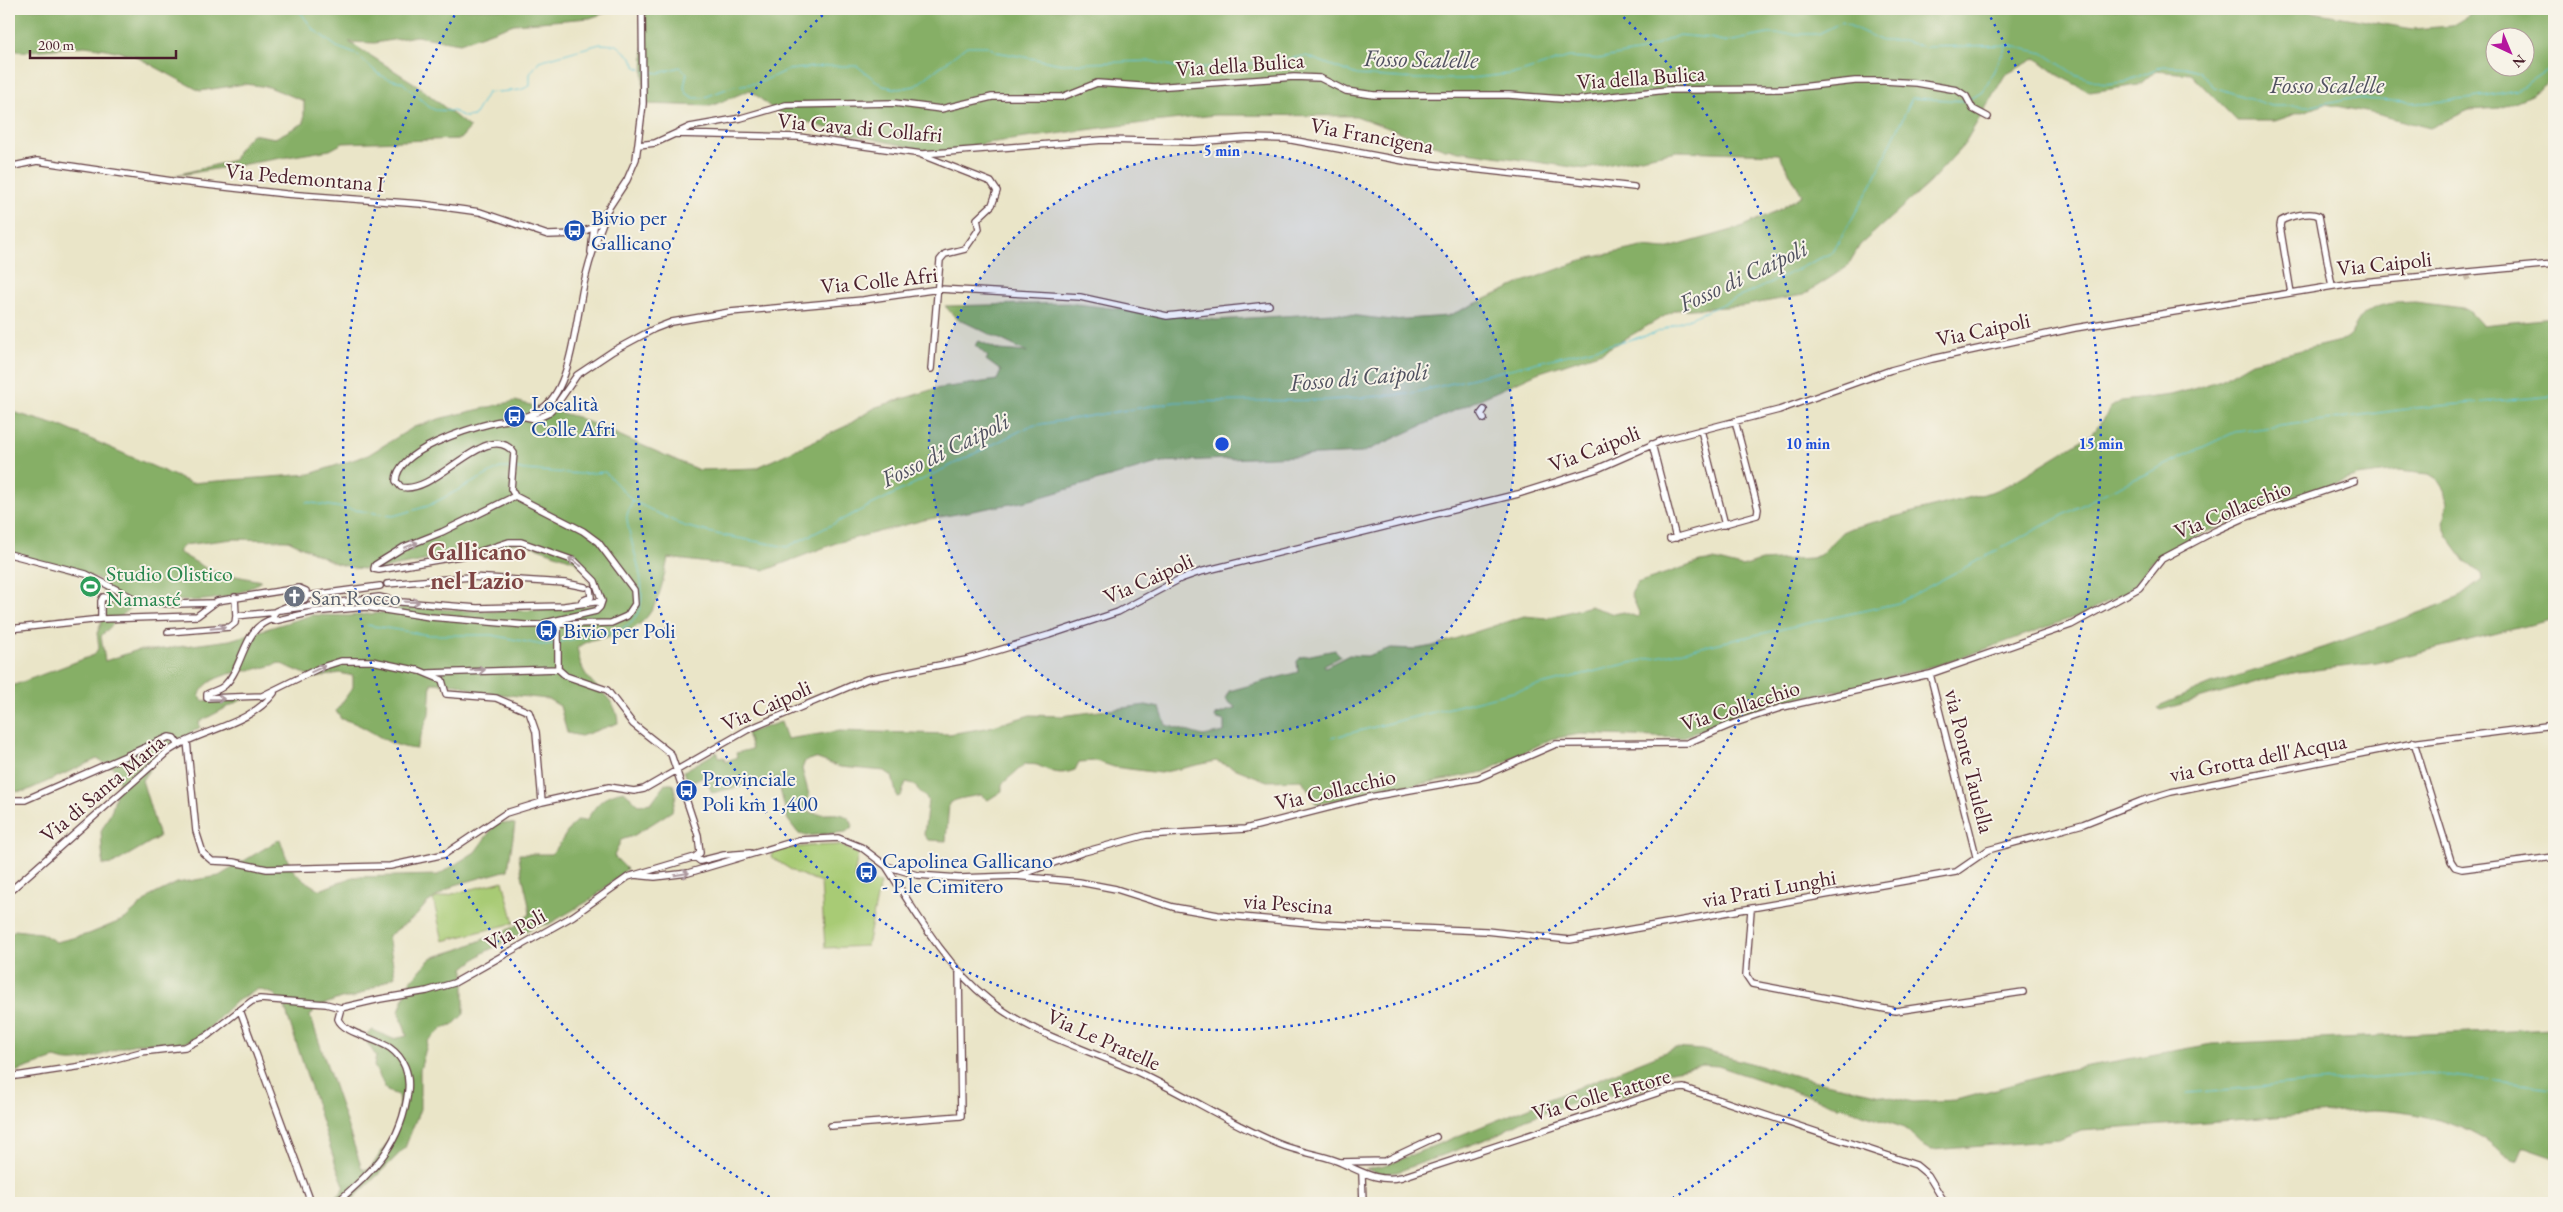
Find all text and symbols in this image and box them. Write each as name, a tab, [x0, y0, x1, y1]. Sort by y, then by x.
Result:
scale bar	[30, 28, 176, 60]
north arrow	[2486, 28, 2536, 78]
text: 200 m	[38, 35, 75, 54]
water label: Fosso Scalelle	[1362, 42, 1479, 75]
street label: Via della Bulica	[1175, 46, 1306, 83]
text: N	[2508, 51, 2529, 72]
street label: Via della Bulica	[1576, 59, 1707, 96]
water label: Fosso Scalelle	[2269, 69, 2385, 100]
street label: Via Cava di Collafri	[776, 106, 944, 149]
street label: Via Francigena	[1308, 110, 1436, 161]
text: 5 min	[1204, 141, 1241, 160]
street label: Via Pedemontana I	[224, 156, 386, 199]
place label: Bivio per Gallicano	[591, 203, 672, 257]
bus stop icon: Bivio per Gallicano	[563, 218, 587, 242]
water label: Fosso di Caipoli	[1672, 232, 1813, 319]
street label: Via Caipoli	[2335, 244, 2433, 283]
street label: Via Colle Afri	[819, 260, 939, 301]
street label: Via Caipoli	[1933, 305, 2033, 354]
water label: Fosso di Caipoli	[1287, 355, 1430, 398]
place label: Località Colle Afri	[531, 389, 616, 443]
bus stop icon: Località Colle Afri	[503, 404, 527, 428]
water label: Fosso di Caipoli	[875, 405, 1015, 494]
street label: Via Caipoli	[1544, 418, 1644, 479]
text: 10 min	[1786, 434, 1831, 453]
text: 15 min	[2079, 434, 2124, 453]
centre of rings	[1213, 435, 1231, 453]
street label: Via Collacchio	[2169, 473, 2295, 546]
district label: Gallicano nel Lazio	[428, 535, 526, 596]
one-way arrow	[403, 539, 418, 548]
street label: Via Caipoli	[1099, 546, 1198, 611]
one-way arrow	[568, 557, 582, 567]
place label: Studio Olistico Namasté	[106, 559, 233, 613]
sports icon: Studio Olistico Namasté	[78, 574, 102, 598]
place label: San Rocco	[311, 583, 401, 612]
church icon: San Rocco	[283, 585, 307, 609]
one-way arrow	[404, 597, 420, 607]
place label: Bivio per Poli	[563, 616, 676, 645]
bus stop icon: Bivio per Poli	[535, 618, 559, 642]
one-way arrow	[210, 623, 226, 633]
one-way arrow	[311, 663, 326, 673]
one-way arrow	[470, 666, 486, 675]
street label: Via Caipoli	[717, 673, 816, 738]
street label: Via Collacchio	[1677, 673, 1803, 738]
street label: via Ponte Taulella	[1938, 686, 2001, 836]
one-way arrow	[208, 694, 224, 704]
street label: via Grotta dell'Acqua	[2167, 726, 2349, 789]
street label: Via di Santa Maria	[34, 728, 171, 849]
street label: Via Collacchio	[1272, 761, 1399, 818]
place label: Provinciale Poli km 1,400	[702, 764, 818, 818]
bus stop icon: Provinciale Poli km 1,400	[674, 779, 698, 803]
place label: Capolinea Gallicano - P.le Cimitero	[882, 846, 1053, 900]
bus stop icon: Capolinea Gallicano - P.le Cimitero	[854, 861, 878, 885]
street label: via Prati Lunghi	[1700, 862, 1838, 915]
one-way arrow	[674, 868, 690, 878]
street label: via Pescina	[1242, 886, 1334, 921]
street label: Via Poli	[480, 901, 551, 958]
street label: Via Le Pratelle	[1042, 1001, 1166, 1078]
street label: Via Colle Fattore	[1529, 1061, 1674, 1128]

